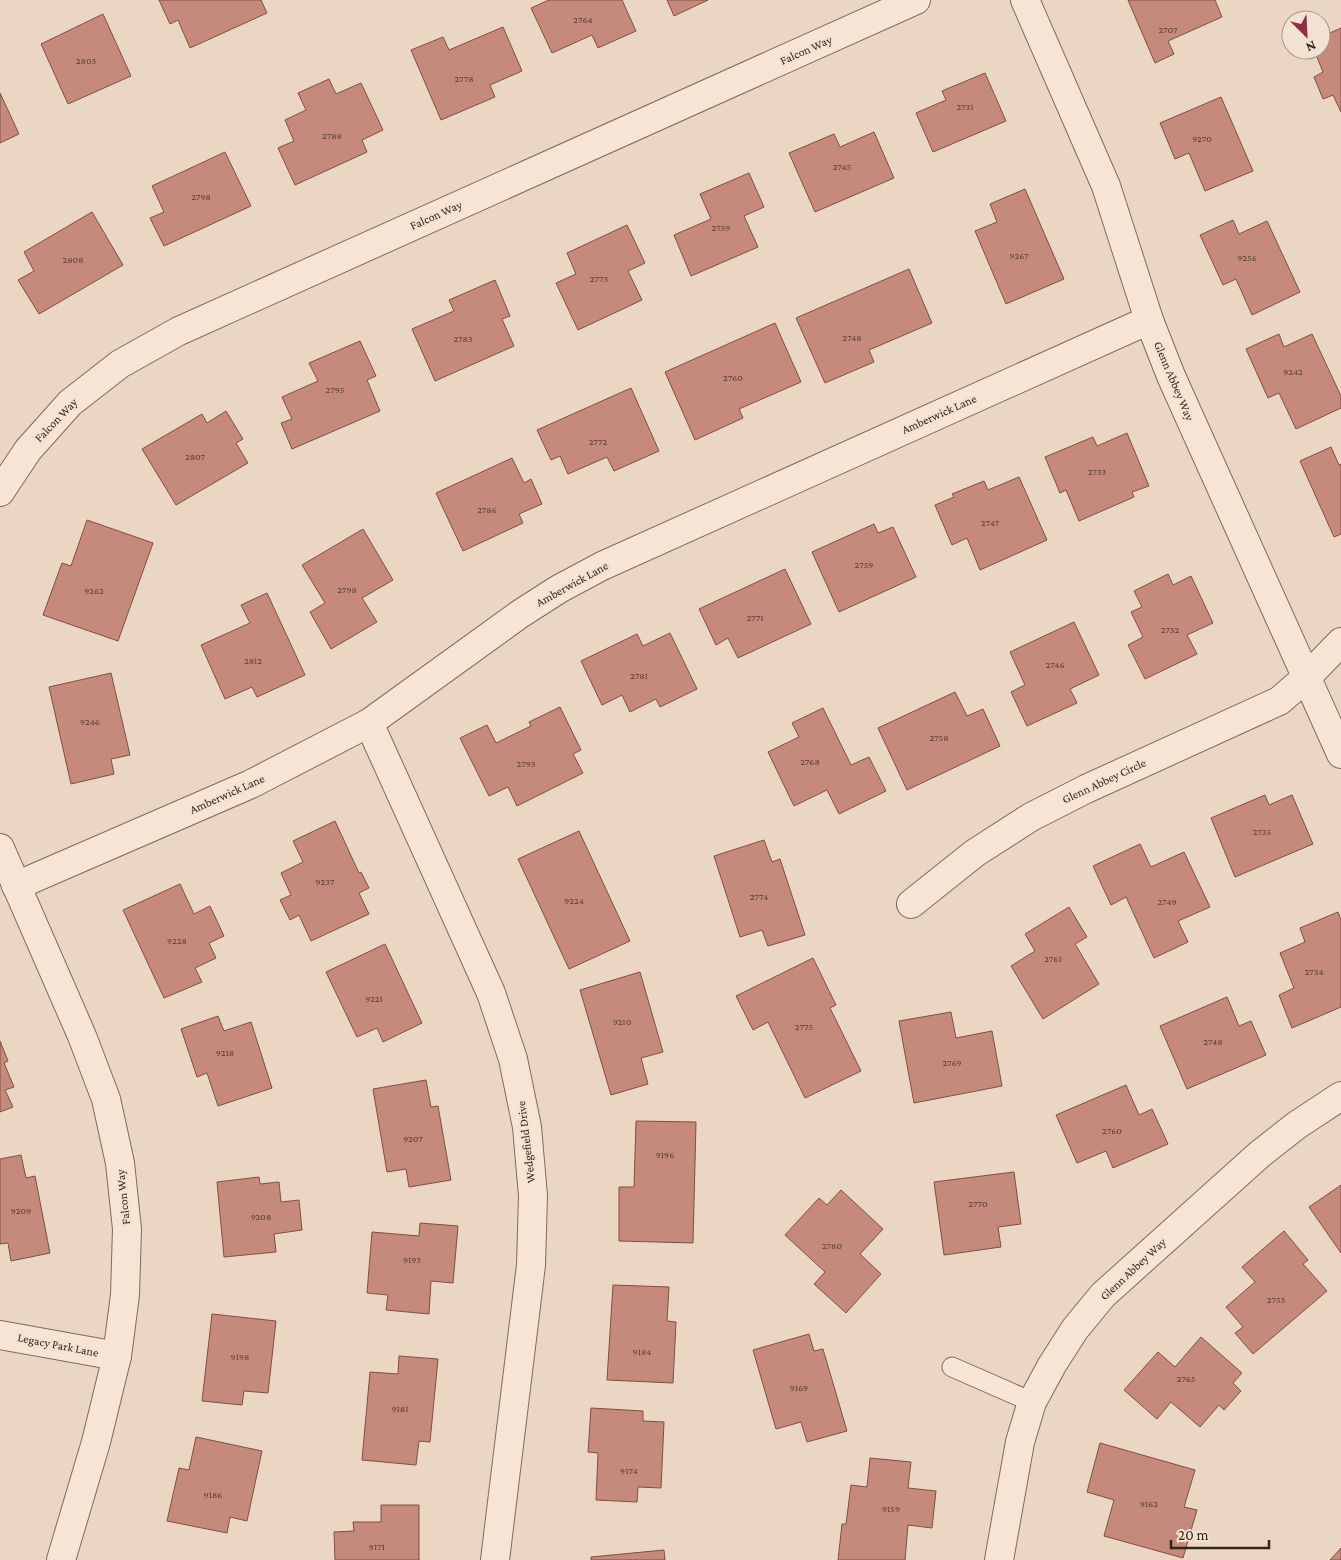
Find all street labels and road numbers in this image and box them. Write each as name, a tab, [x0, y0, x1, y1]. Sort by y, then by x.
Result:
street label: Falcon Way	[778, 32, 835, 68]
street label: Falcon Way	[408, 197, 465, 233]
street label: Glenn Abbey Way	[1151, 339, 1197, 423]
street label: Amberwick Lane	[899, 391, 979, 437]
street label: Falcon Way	[32, 395, 81, 445]
street label: Amberwick Lane	[533, 558, 611, 610]
street label: Glenn Abbey Circle	[1060, 755, 1148, 807]
street label: Amberwick Lane	[187, 771, 267, 817]
street label: Wedgefield Drive	[514, 1100, 538, 1184]
street label: Falcon Way	[113, 1168, 133, 1225]
street label: Glenn Abbey Way	[1097, 1235, 1169, 1303]
street label: Legacy Park Lane	[16, 1330, 100, 1360]

